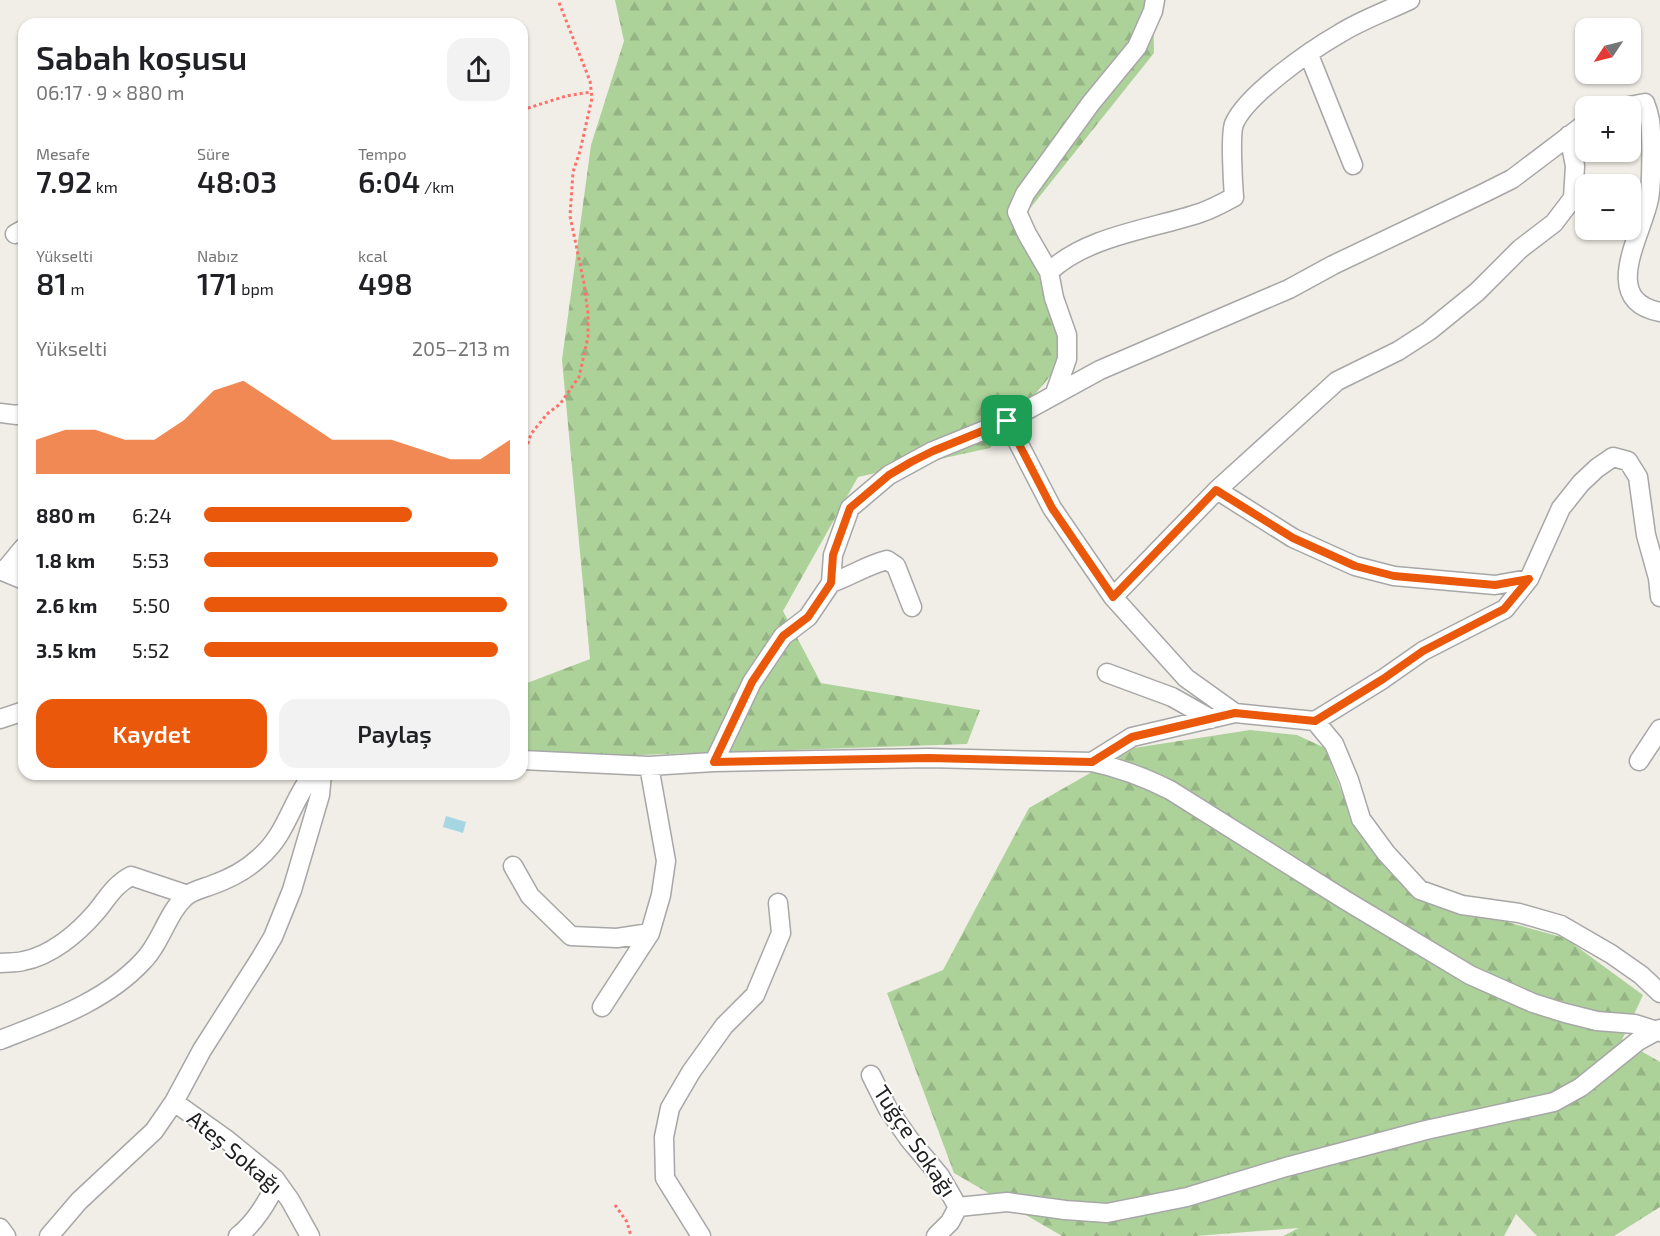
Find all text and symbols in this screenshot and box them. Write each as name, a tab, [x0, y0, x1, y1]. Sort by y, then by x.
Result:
north arrow	[1575, 18, 1641, 84]
map controls	[1575, 18, 1641, 240]
text: Sabah koşusu	[36, 37, 247, 77]
button: share	[447, 38, 510, 101]
text: 06:17 · 9 × 880 m	[36, 80, 184, 104]
button: +	[1575, 96, 1641, 162]
text: Mesafe	[36, 144, 90, 163]
text: Süre	[197, 144, 230, 163]
text: Tempo	[358, 144, 406, 163]
text: 7.92	[36, 163, 92, 199]
text: 48:03	[197, 163, 277, 199]
text: 6:04	[358, 163, 420, 199]
button: −	[1575, 174, 1641, 240]
text: km	[92, 177, 118, 196]
text: /km	[420, 177, 454, 196]
text: Yükselti	[36, 246, 93, 265]
text: Nabız	[197, 246, 238, 265]
text: kcal	[358, 246, 387, 265]
text: 81	[36, 265, 67, 301]
text: 171	[197, 265, 238, 301]
text: 498	[358, 265, 413, 301]
text: m	[67, 279, 85, 298]
text: bpm	[238, 279, 274, 298]
text: Yükselti	[36, 336, 107, 360]
text: 205–213 m	[412, 336, 510, 360]
pin	[981, 395, 1032, 446]
icon: arrive	[990, 404, 1023, 437]
text: 880 m	[36, 503, 95, 527]
text: 6:24	[132, 503, 172, 527]
text: 1.8 km	[36, 548, 95, 572]
text: 5:53	[132, 548, 169, 572]
text: 2.6 km	[36, 593, 97, 617]
text: 5:50	[132, 593, 170, 617]
text: 3.5 km	[36, 638, 96, 662]
text: 5:52	[132, 638, 169, 662]
button: Kaydet	[36, 699, 267, 768]
button: Paylaş	[279, 699, 510, 768]
street label: Tuğçe Sokağı	[867, 1080, 963, 1202]
street label: Ateş Sokağı	[182, 1104, 288, 1200]

